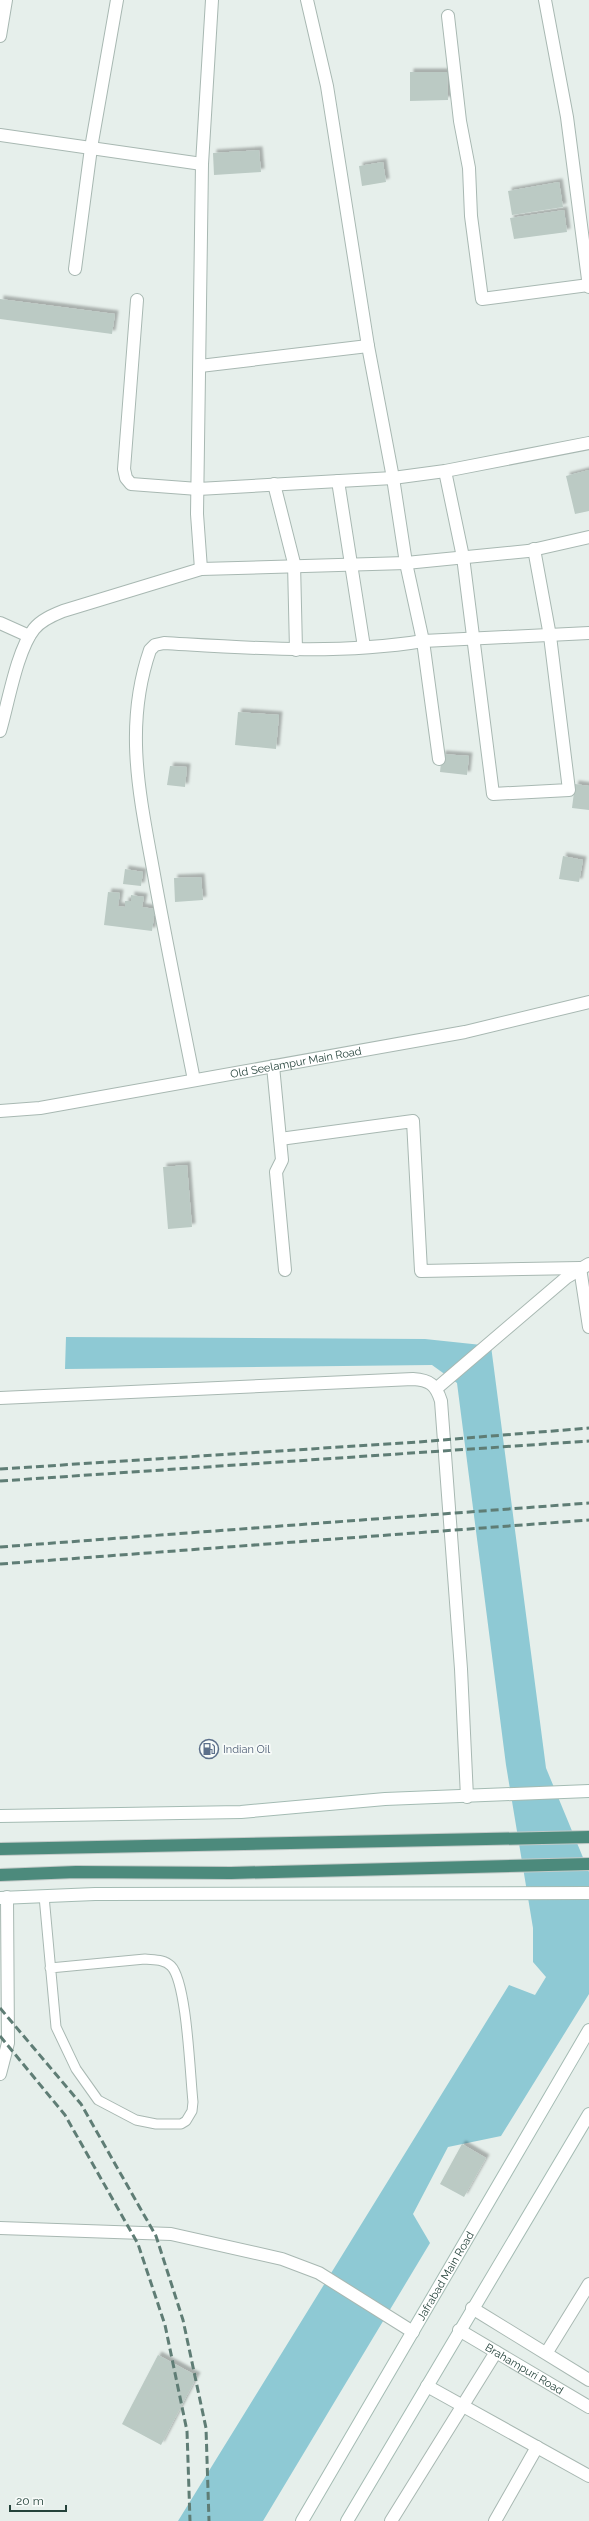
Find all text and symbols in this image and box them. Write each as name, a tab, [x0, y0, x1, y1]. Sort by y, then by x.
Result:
street label: Old Seelampur Main Road	[229, 1045, 363, 1081]
fuel station icon: Indian Oil	[198, 1738, 220, 1760]
place label: Indian Oil	[223, 1743, 270, 1756]
street label: Jafrabad Main Road	[415, 2229, 477, 2323]
street label: Brahampuri Road	[483, 2341, 566, 2397]
scale bar	[10, 2487, 66, 2513]
text: 20 m	[16, 2494, 44, 2508]

